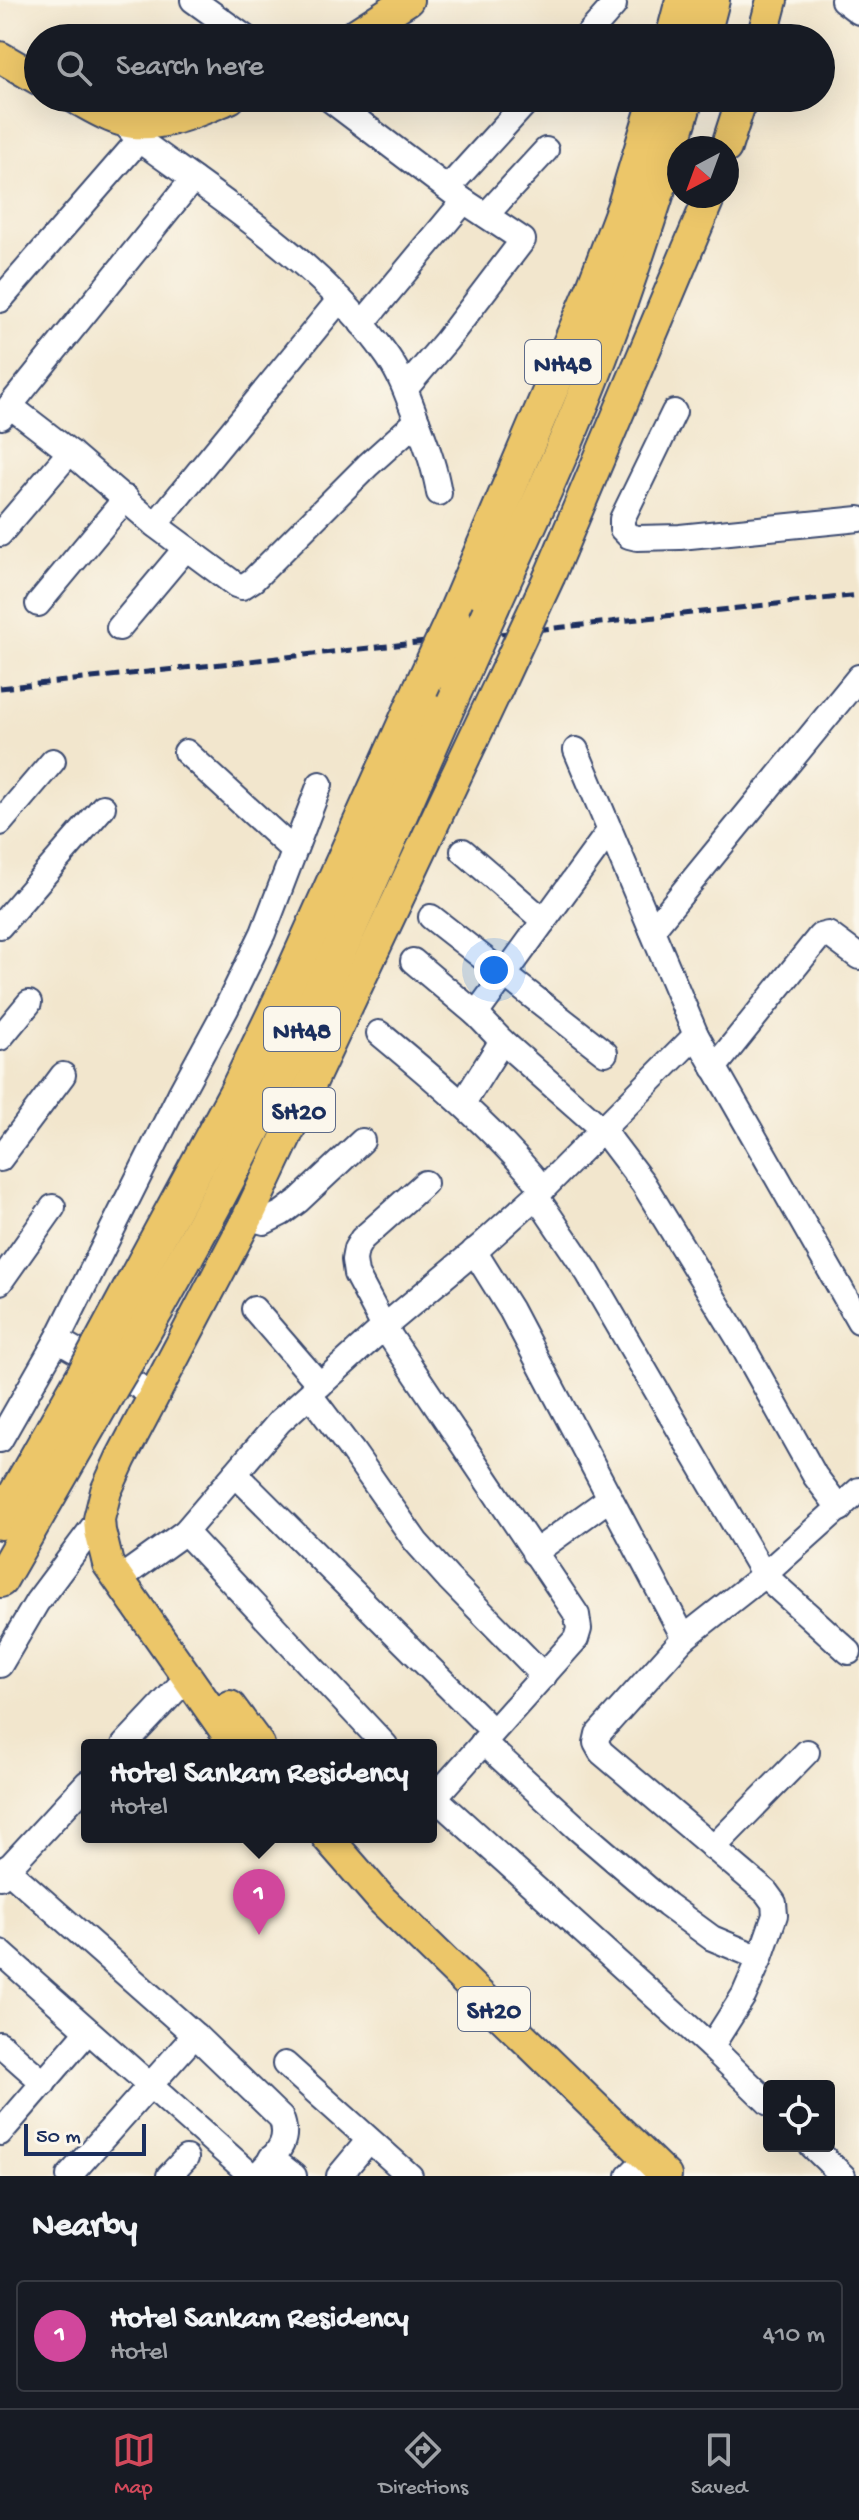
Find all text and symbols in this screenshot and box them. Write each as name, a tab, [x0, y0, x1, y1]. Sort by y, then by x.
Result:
search box	[24, 24, 835, 112]
icon: search	[52, 46, 96, 90]
text: Search here	[116, 51, 264, 86]
north arrow	[667, 136, 739, 208]
road number: NH48	[525, 340, 601, 384]
your location	[474, 950, 514, 990]
road number: NH48	[264, 1007, 340, 1051]
road number: SH20	[263, 1088, 335, 1132]
popup	[81, 1739, 437, 1843]
text: Hotel Sankam Residency	[110, 1758, 408, 1793]
text: Hotel	[110, 1793, 168, 1824]
pin: 1	[233, 1869, 285, 1935]
road number: SH20	[458, 1987, 530, 2031]
map controls	[763, 2080, 835, 2152]
button: locate	[763, 2080, 835, 2152]
scale bar	[24, 2120, 146, 2156]
text: 50 m	[36, 2125, 81, 2151]
text: Nearby	[32, 2208, 137, 2248]
text: Hotel Sankam Residency	[110, 2303, 408, 2338]
text: 1	[55, 2321, 65, 2352]
text: 410 m	[763, 2321, 825, 2352]
text: Hotel	[110, 2338, 168, 2369]
tab: Map	[112, 2428, 156, 2502]
tab: Directions	[379, 2428, 468, 2502]
tab: Saved	[691, 2428, 747, 2502]

